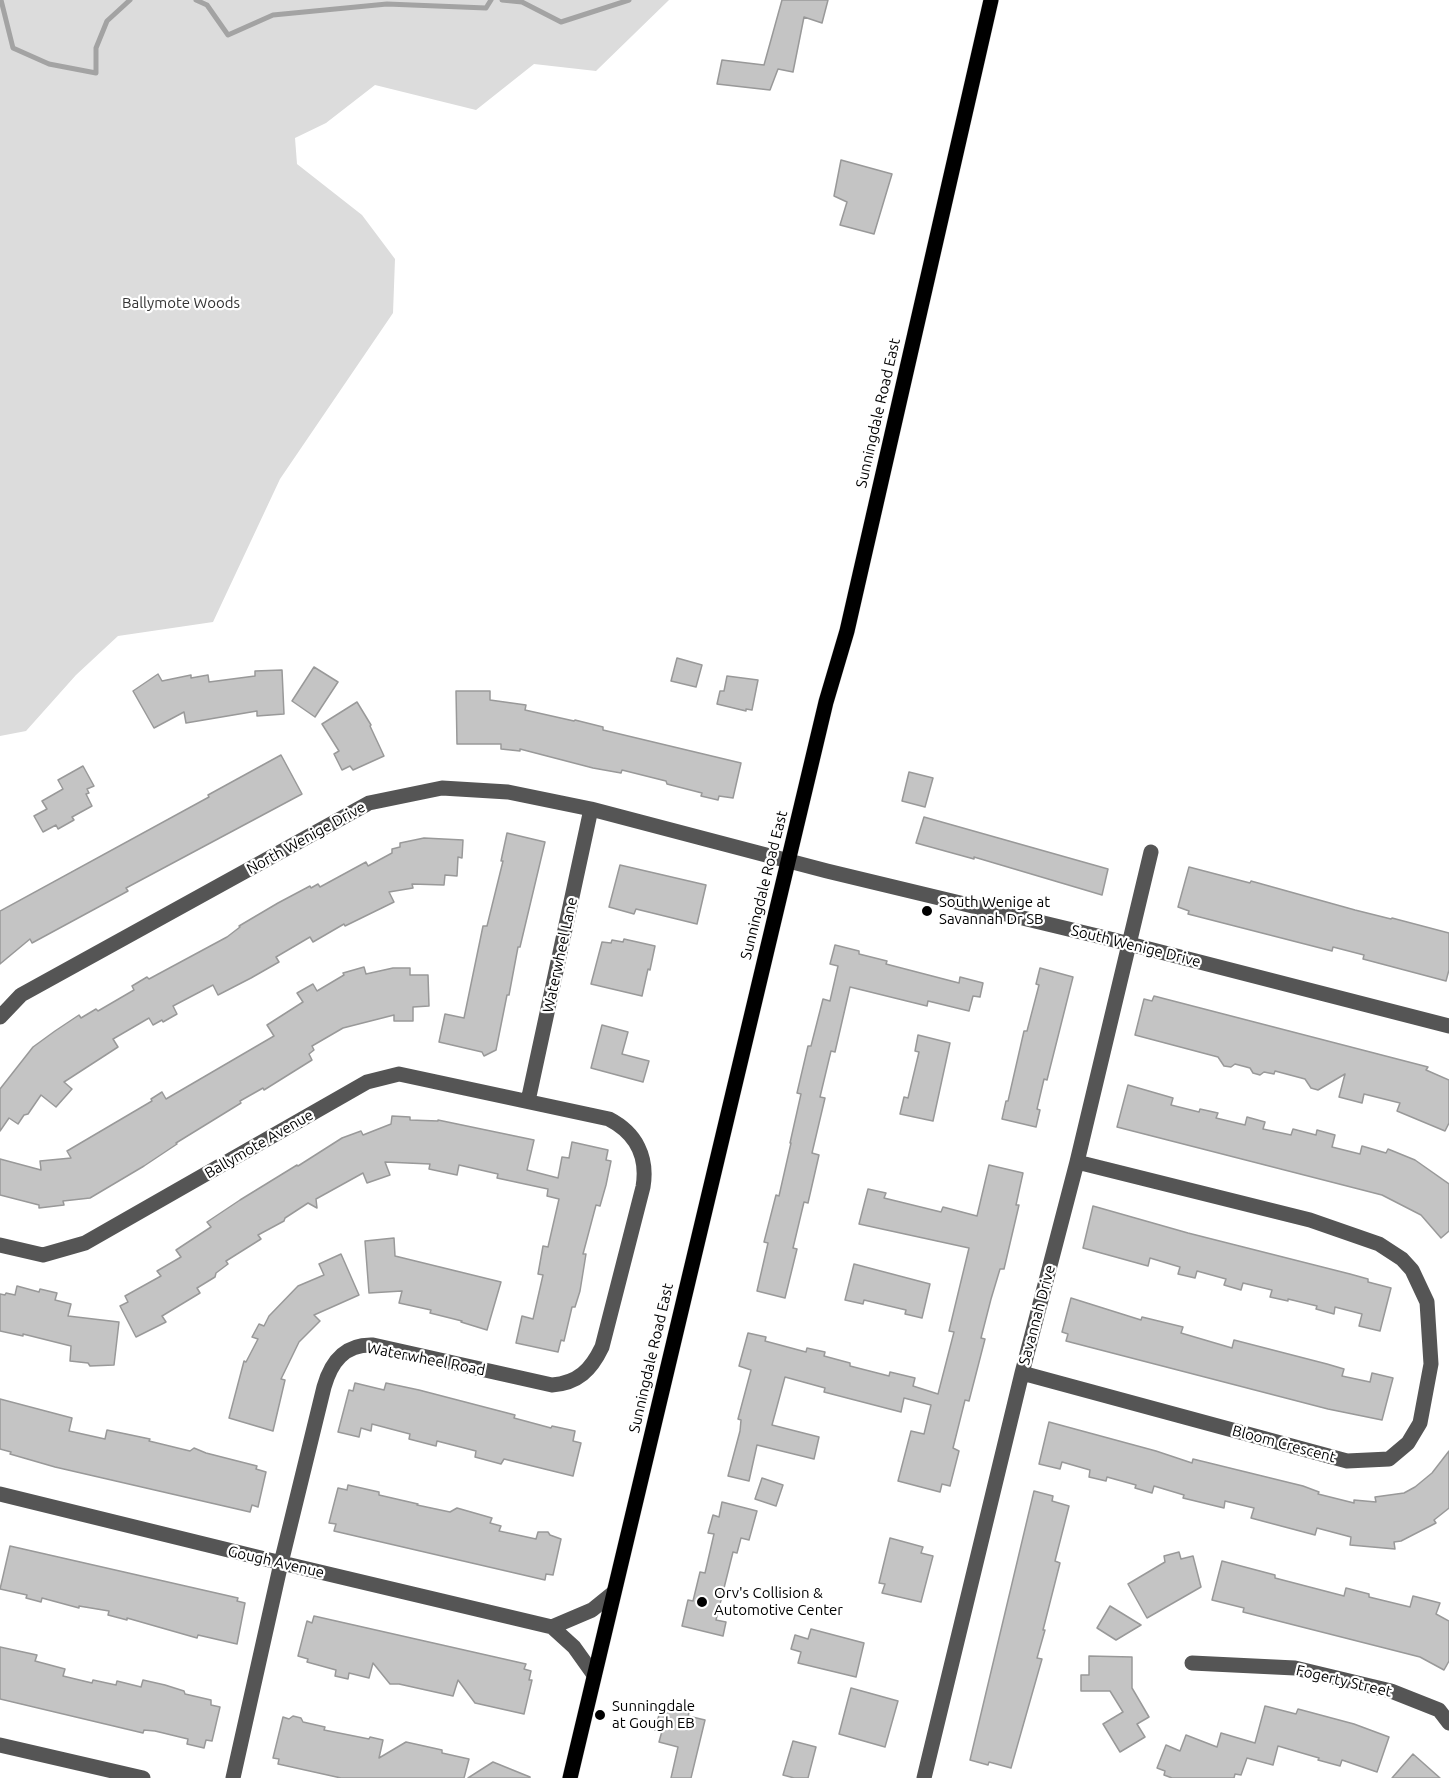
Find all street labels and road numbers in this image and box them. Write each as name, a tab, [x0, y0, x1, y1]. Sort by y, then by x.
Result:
street label: Sunningdale Road East	[852, 336, 904, 490]
street label: North Wenige Drive	[243, 798, 369, 878]
street label: Sunningdale Road East	[737, 809, 791, 961]
street label: Waterwheel Lane	[539, 896, 581, 1014]
street label: South Wenige Drive	[1069, 921, 1203, 971]
street label: Ballymote Avenue	[202, 1106, 316, 1182]
street label: Savannah Drive	[1015, 1263, 1059, 1367]
street label: Sunningdale Road East	[625, 1281, 677, 1435]
street label: Waterwheel Road	[365, 1339, 487, 1379]
street label: Bloom Crescent	[1230, 1421, 1338, 1467]
street label: Gough Avenue	[226, 1542, 326, 1582]
street label: Fogerty Street	[1294, 1661, 1394, 1701]

